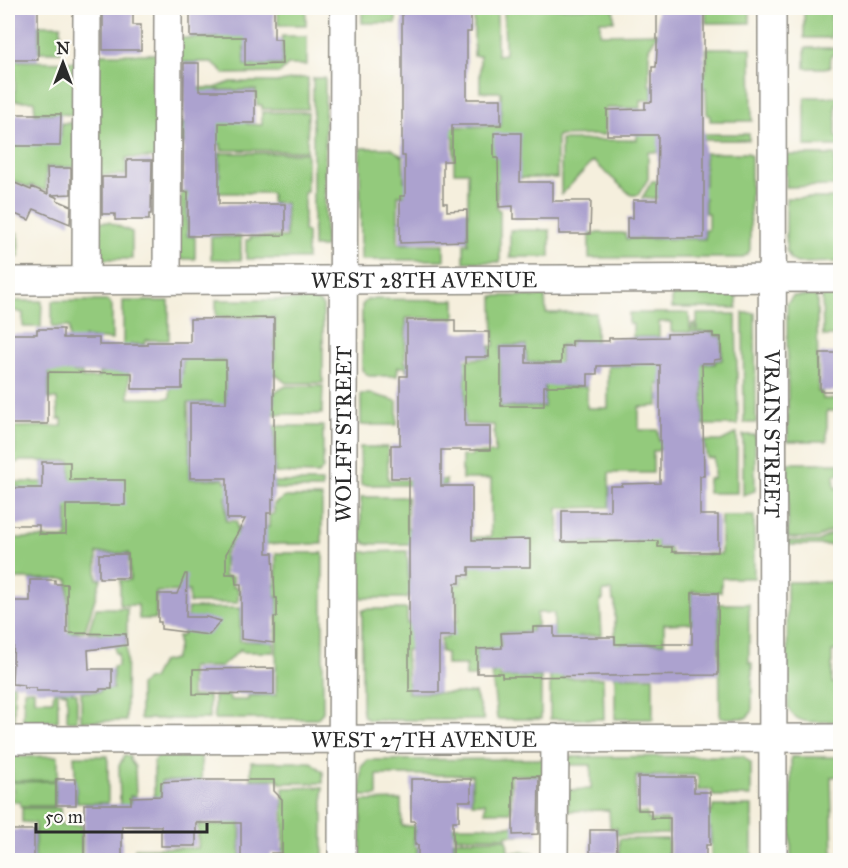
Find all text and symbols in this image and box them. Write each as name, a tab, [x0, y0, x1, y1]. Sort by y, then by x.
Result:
north arrow	[33, 33, 93, 93]
text: N	[56, 39, 70, 58]
street label: WEST 28TH AVENUE	[311, 266, 538, 293]
street label: WOLFF STREET	[329, 346, 357, 522]
street label: VRAIN STREET	[759, 349, 786, 518]
street label: WEST 27TH AVENUE	[311, 725, 537, 753]
scale bar	[36, 796, 207, 834]
text: 50 m	[45, 806, 83, 828]

